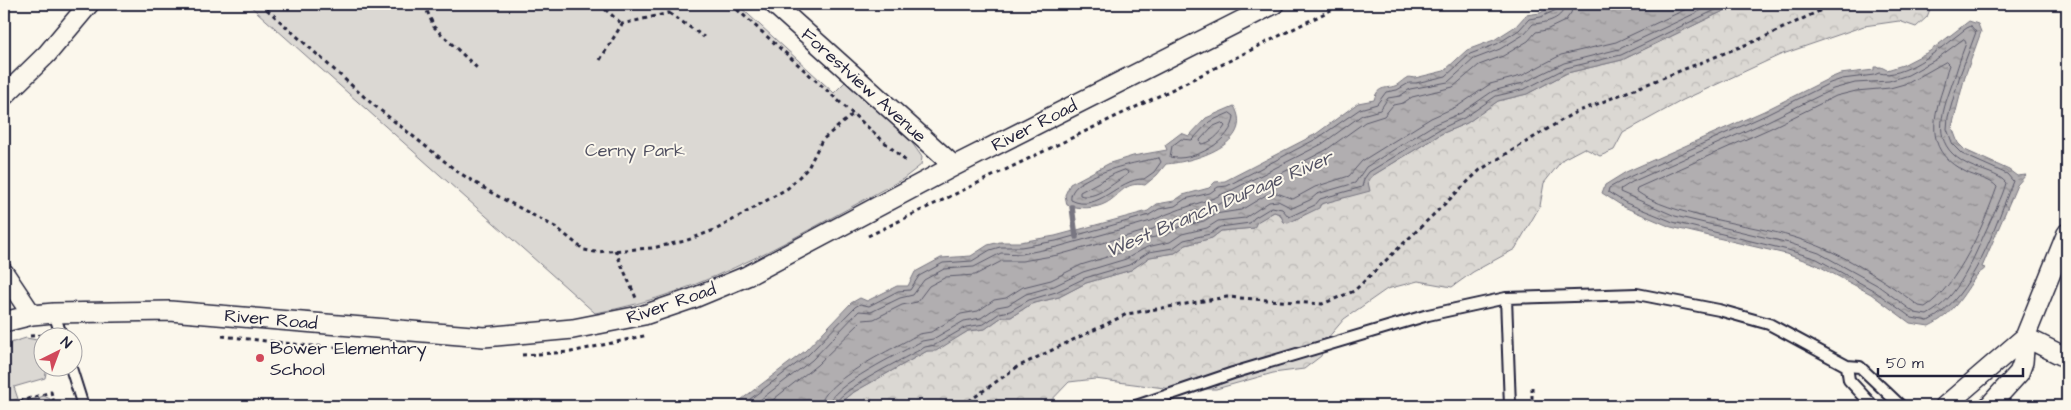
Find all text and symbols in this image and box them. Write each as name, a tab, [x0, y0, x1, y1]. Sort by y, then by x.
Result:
street label: Forestview Avenue	[796, 22, 932, 149]
street label: River Road	[987, 93, 1081, 158]
park label: Cerny Park	[585, 138, 685, 164]
water label: West Branch DuPage River	[1102, 143, 1339, 264]
street label: River Road	[623, 276, 719, 330]
street label: River Road	[223, 303, 318, 336]
north arrow	[32, 328, 82, 378]
text: N	[56, 333, 76, 354]
place label: Bower Elementary School	[270, 336, 427, 382]
scale bar	[1878, 345, 2024, 377]
marker: Bower Elementary School	[254, 352, 266, 364]
text: 50 m	[1886, 353, 1924, 374]

